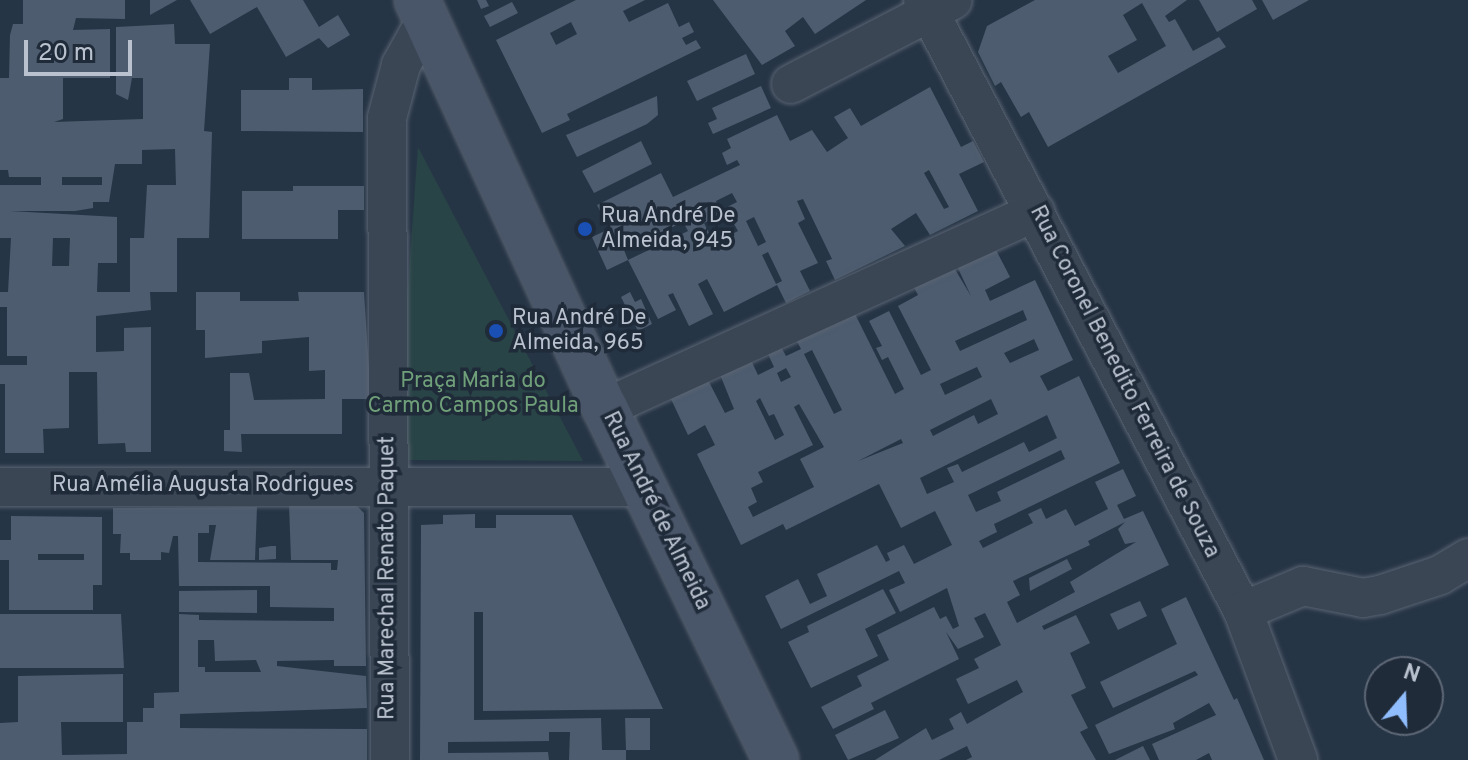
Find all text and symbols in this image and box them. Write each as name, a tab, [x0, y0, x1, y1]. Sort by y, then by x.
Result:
scale bar	[28, 24, 136, 74]
text: 20 m	[38, 39, 94, 69]
street label: Rua Coronel Benedito Ferreira de Souza	[1023, 201, 1225, 563]
place label: Rua André De Almeida, 945	[601, 203, 736, 254]
marker: Rua André De Almeida, 945	[576, 220, 594, 238]
place label: Rua André De Almeida, 965	[512, 305, 647, 356]
marker: Rua André De Almeida, 965	[487, 322, 505, 340]
park label: Praça Maria do Carmo Campos Paula	[367, 368, 579, 420]
street label: Rua André de Almeida	[596, 407, 716, 615]
street label: Rua Marechal Renato Paquet	[375, 436, 401, 720]
street label: Rua Amélia Augusta Rodrigues	[51, 473, 355, 499]
north arrow	[1364, 656, 1444, 736]
text: N	[1399, 659, 1423, 690]

